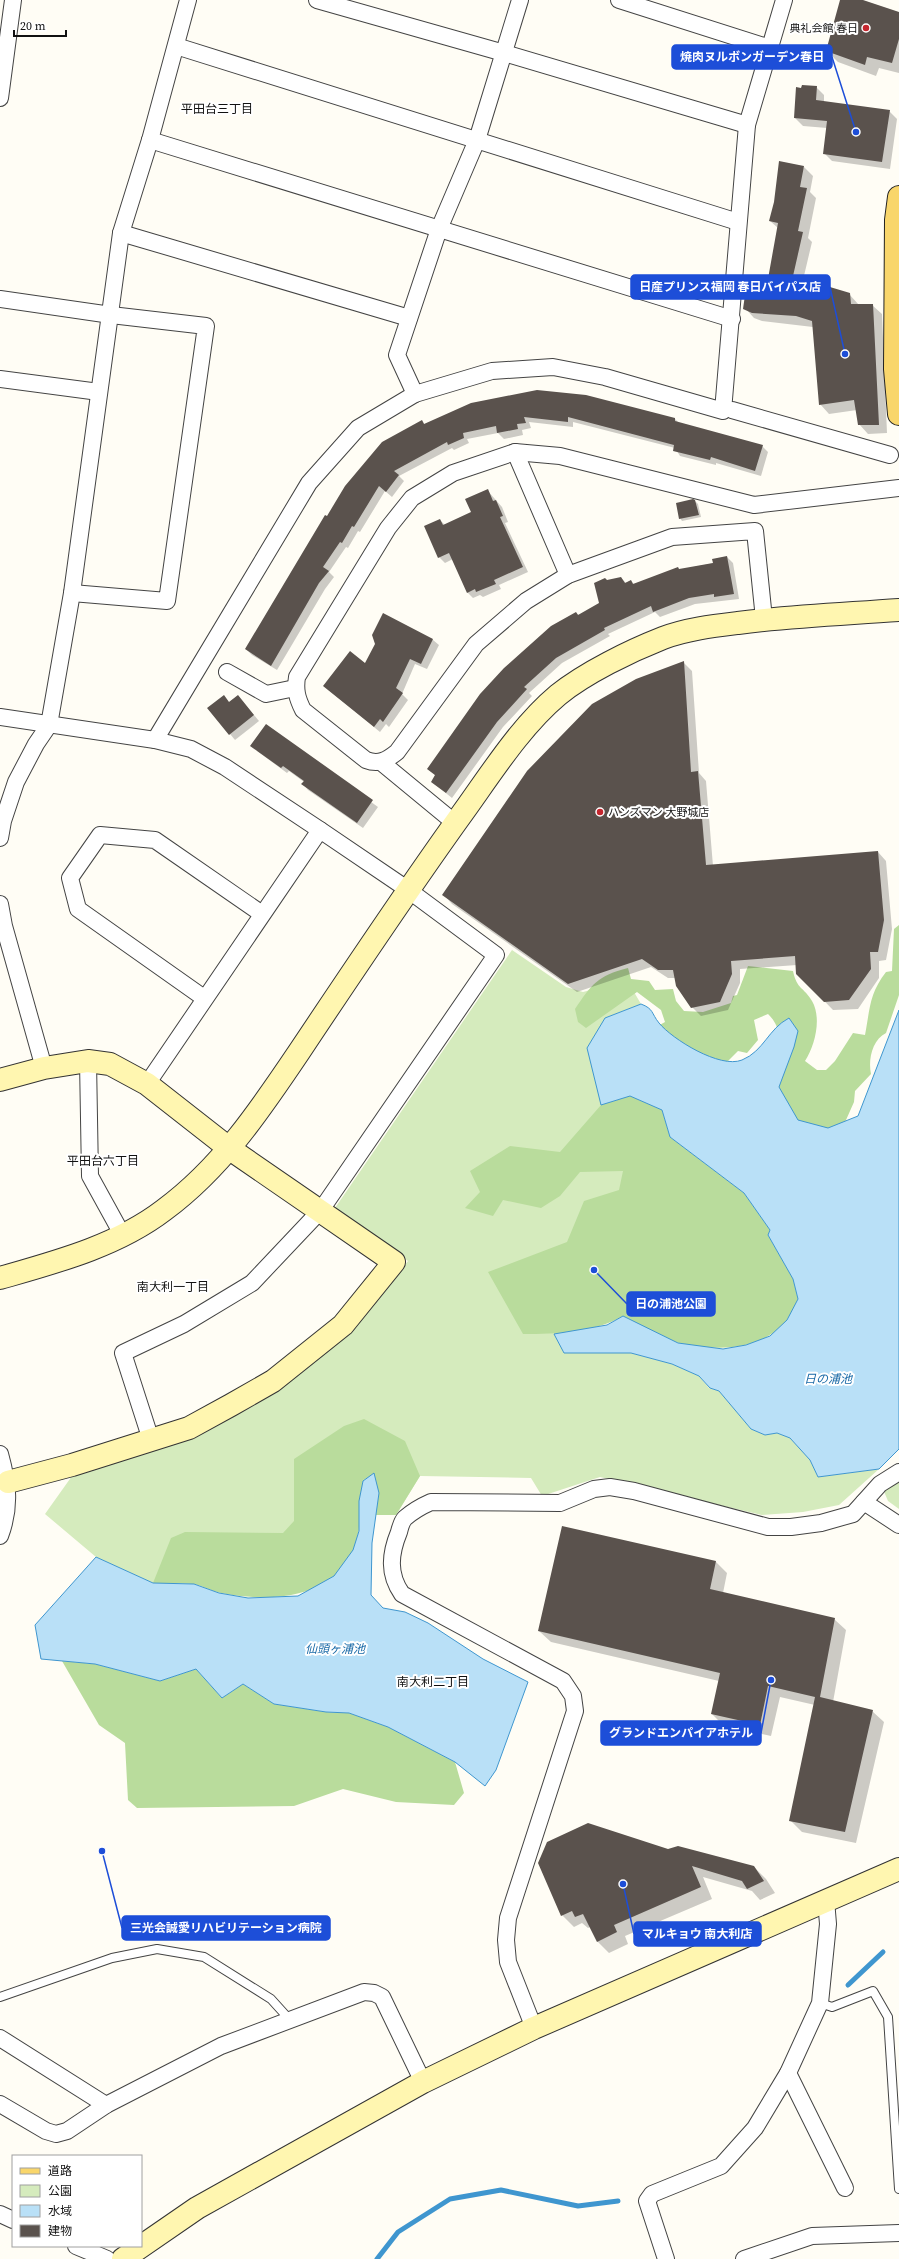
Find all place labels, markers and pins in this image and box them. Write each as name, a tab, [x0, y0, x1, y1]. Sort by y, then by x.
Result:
place label: 典礼会館 春日	[789, 21, 858, 36]
marker: 典礼会館 春日	[861, 23, 871, 33]
callout: 焼肉ヌルボンガーデン春日	[672, 45, 832, 69]
callout: 日産プリンス福岡 春日バイパス店	[631, 275, 830, 299]
place label: ハンズマン 大野城店	[608, 805, 709, 820]
marker: ハンズマン 大野城店	[595, 807, 605, 817]
callout: 日の浦池公園	[627, 1292, 715, 1316]
callout: グランドエンパイアホテル	[601, 1721, 761, 1745]
callout: 三光会誠愛リハビリテーション病院	[122, 1916, 330, 1940]
callout: マルキョウ 南大利店	[634, 1922, 761, 1946]

